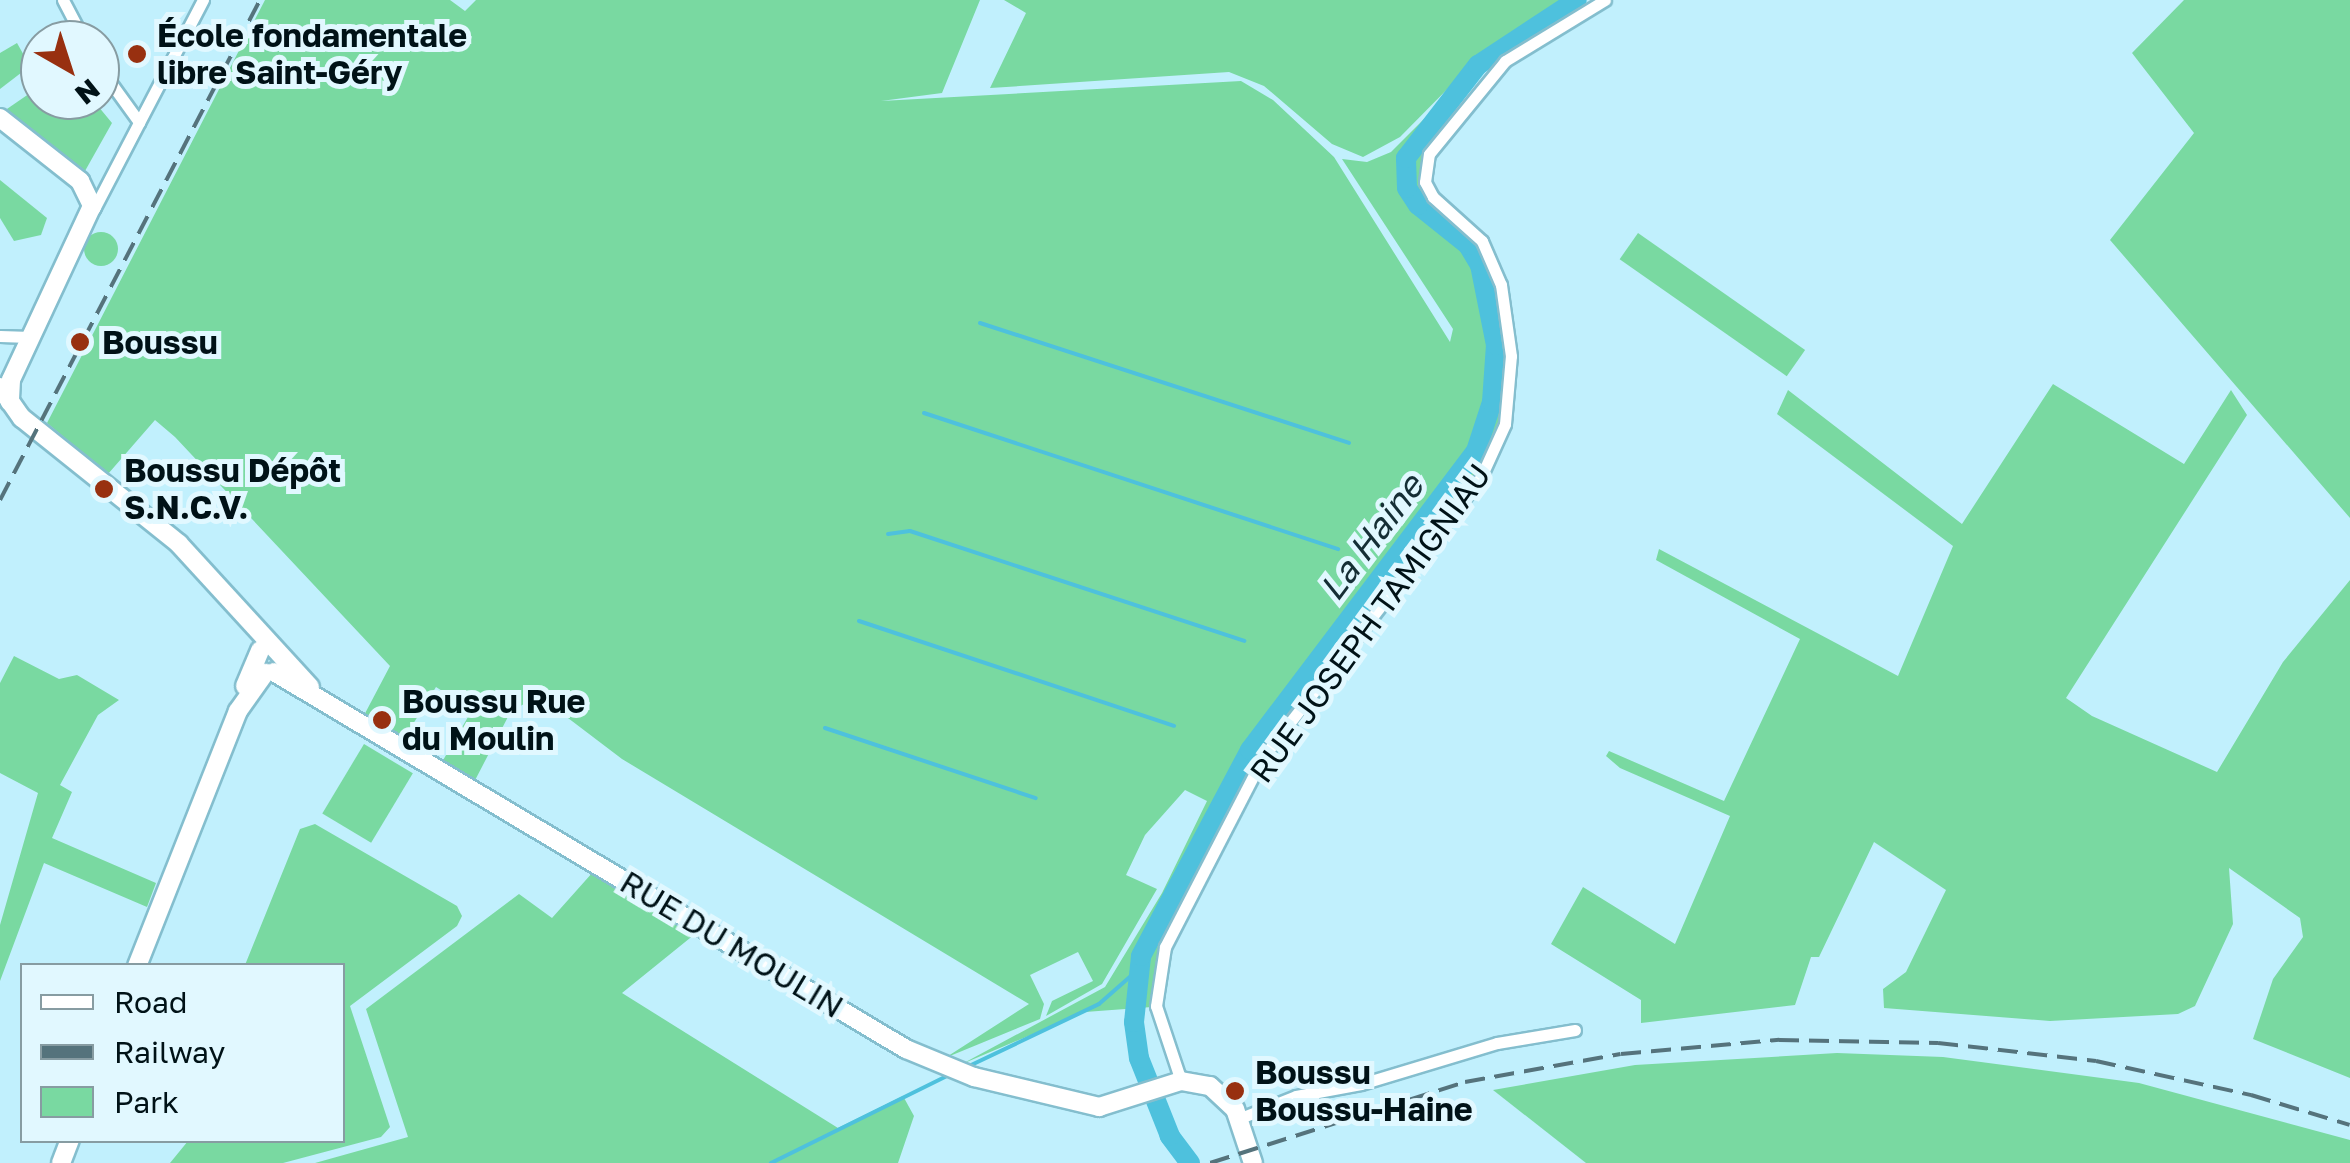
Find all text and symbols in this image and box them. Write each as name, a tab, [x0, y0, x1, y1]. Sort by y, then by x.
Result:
place label: École fondamentale libre Saint-Géry	[157, 17, 467, 92]
north arrow	[20, 20, 120, 120]
marker: École fondamentale libre Saint-Géry	[126, 43, 148, 65]
text: N	[69, 73, 107, 112]
place label: Boussu	[102, 323, 218, 361]
marker: Boussu	[67, 329, 93, 355]
place label: Boussu Dépôt S.N.C.V.	[124, 452, 341, 527]
street label: RUE JOSEPH TAMIGNIAU	[1242, 456, 1498, 790]
water label: La Haine	[1310, 466, 1432, 608]
marker: Boussu Dépôt S.N.C.V.	[93, 478, 115, 500]
place label: Boussu Rue du Moulin	[402, 683, 585, 758]
marker: Boussu Rue du Moulin	[371, 709, 393, 731]
street label: RUE DU MOULIN	[614, 862, 850, 1026]
legend	[20, 963, 345, 1143]
text: Road	[114, 984, 188, 1020]
text: Railway	[114, 1034, 225, 1070]
place label: Boussu Boussu-Haine	[1255, 1054, 1473, 1129]
marker: Boussu Boussu-Haine	[1224, 1080, 1246, 1102]
text: Park	[114, 1084, 179, 1120]

